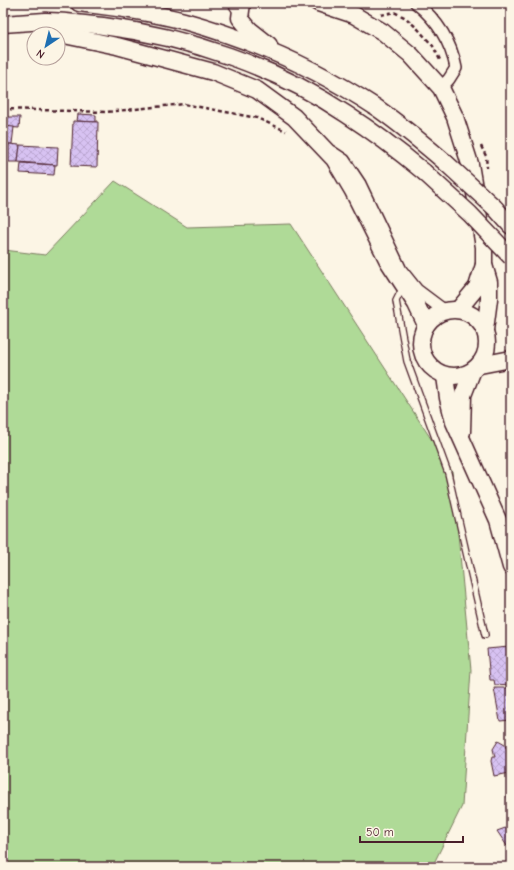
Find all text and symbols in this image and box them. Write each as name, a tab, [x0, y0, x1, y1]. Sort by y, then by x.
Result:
north arrow	[26, 26, 66, 66]
text: N	[34, 46, 47, 61]
scale bar	[360, 818, 463, 844]
text: 50 m	[366, 825, 394, 839]

